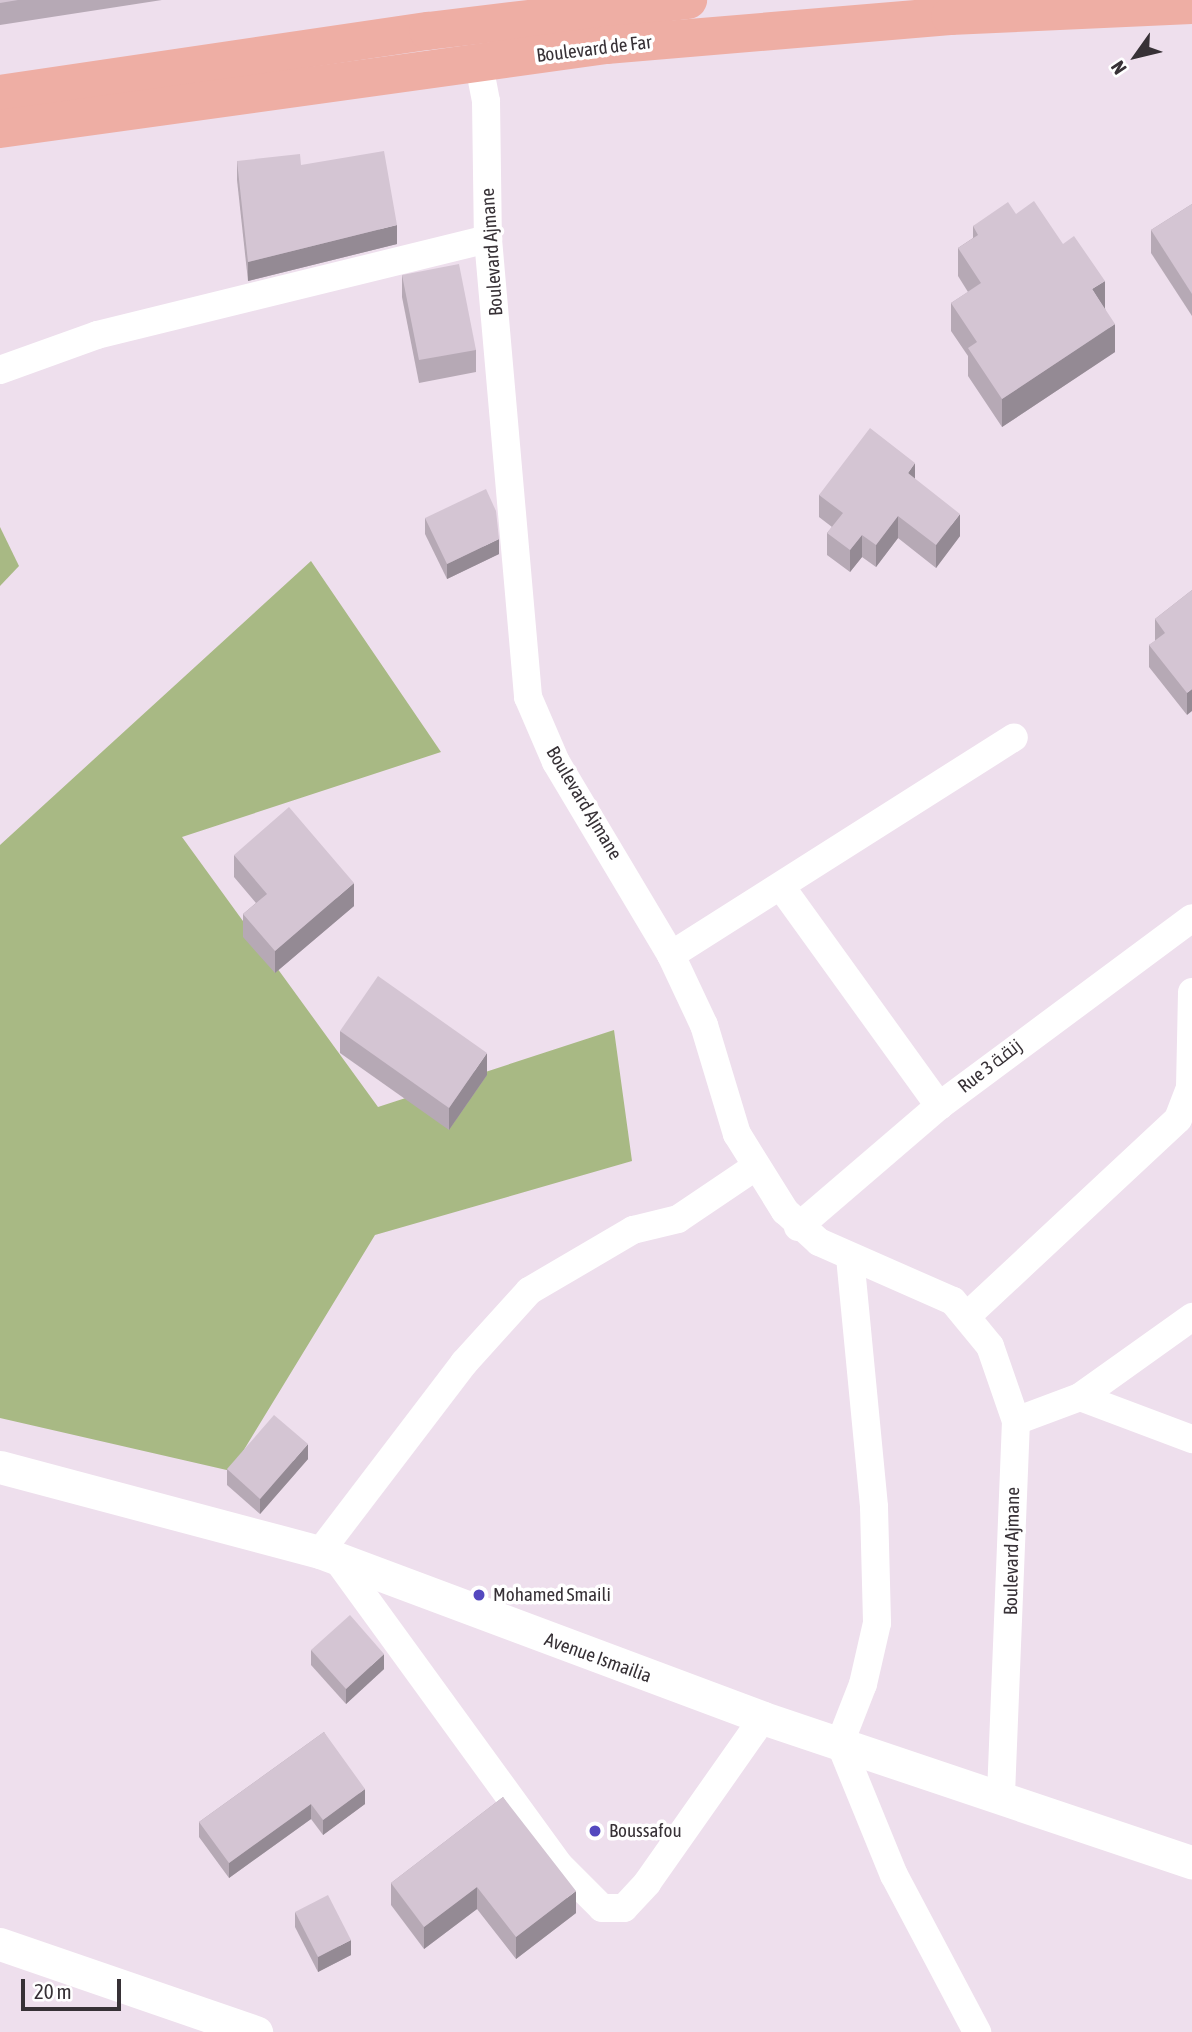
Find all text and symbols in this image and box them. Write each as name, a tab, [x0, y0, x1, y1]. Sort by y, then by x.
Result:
north arrow	[1101, 21, 1171, 91]
street label: Boulevard de Far	[535, 31, 653, 67]
text: N	[1106, 57, 1131, 79]
street label: Boulevard Ajmane	[476, 187, 508, 317]
street label: Boulevard Ajmane	[541, 742, 627, 864]
street label: Rue 3 زنقة	[954, 1034, 1026, 1098]
street label: Boulevard Ajmane	[999, 1487, 1025, 1615]
place label: Mohamed Smaili	[493, 1584, 611, 1606]
marker: Mohamed Smaili	[471, 1587, 487, 1603]
street label: Avenue Ismailia	[542, 1628, 654, 1688]
place label: Boussafou	[609, 1820, 682, 1842]
marker: Boussafou	[587, 1823, 603, 1839]
scale bar	[24, 1966, 124, 2010]
text: 20 m	[34, 1979, 72, 2003]

